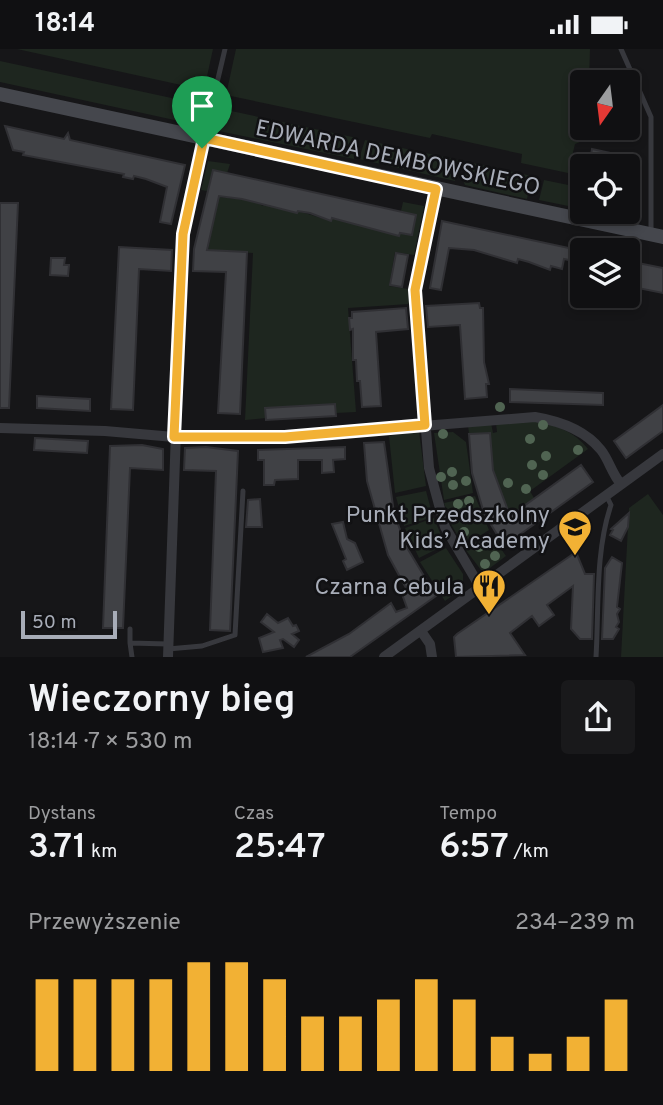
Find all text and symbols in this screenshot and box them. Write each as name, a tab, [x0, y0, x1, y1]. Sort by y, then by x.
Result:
text: 18:14	[35, 8, 95, 41]
north arrow	[570, 70, 640, 140]
map controls	[570, 70, 640, 308]
pin	[172, 76, 232, 148]
icon: arrive	[183, 87, 221, 125]
street label: EDWARDA DEMBOWSKIEGO	[252, 115, 543, 204]
button: locate	[570, 154, 640, 224]
button: layers	[570, 238, 640, 308]
place label: Punkt Przedszkolny Kids’ Academy	[346, 502, 550, 557]
school or university icon: Punkt Przedszkolny Kids’ Academy	[556, 508, 594, 557]
restaurant icon: Czarna Cebula	[470, 567, 508, 616]
place label: Czarna Cebula	[315, 574, 464, 603]
scale bar	[21, 608, 117, 640]
text: 50 m	[32, 611, 77, 635]
text: Wieczorny bieg	[28, 677, 296, 726]
button: share	[561, 680, 635, 754]
text: 18:14 · 7 × 530 m	[28, 728, 192, 757]
text: Dystans	[28, 802, 96, 826]
text: Czas	[234, 802, 274, 826]
text: Tempo	[439, 802, 497, 826]
text: 3.71	[28, 826, 86, 870]
text: 25:47	[234, 826, 326, 870]
text: 6:57	[439, 826, 509, 870]
text: km	[86, 840, 117, 864]
text: /km	[509, 840, 549, 864]
text: Przewyższenie	[28, 909, 181, 938]
text: 234–239 m	[515, 909, 635, 938]

